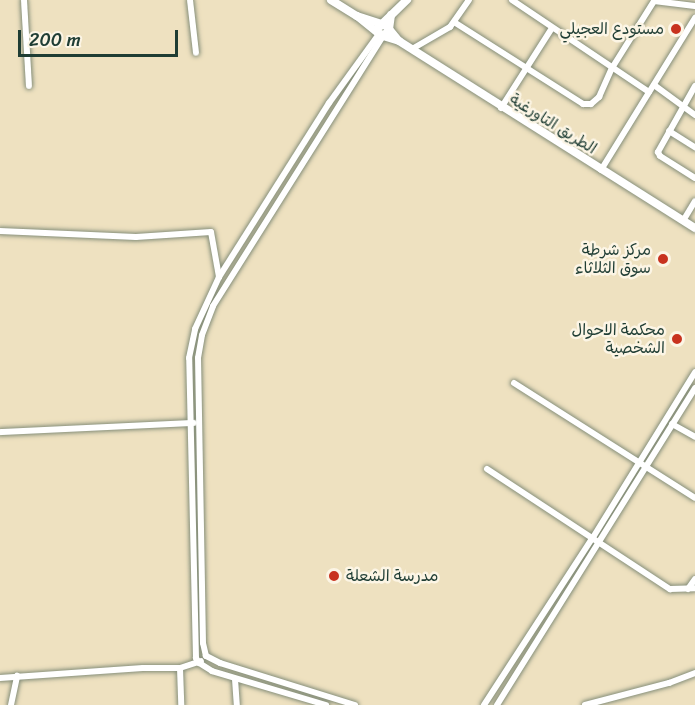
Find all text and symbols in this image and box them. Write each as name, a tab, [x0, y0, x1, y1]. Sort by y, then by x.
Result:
scale bar	[21, 18, 182, 56]
place label: مستودع العجيلي	[560, 19, 664, 39]
marker: مستودع العجيلي	[669, 22, 683, 36]
text: 200 m	[29, 24, 81, 56]
street label: الطريق التاورغية	[506, 90, 600, 158]
place label: مركز شرطة سوق الثلاثاء	[575, 240, 651, 278]
marker: مركز شرطة سوق الثلاثاء	[656, 252, 670, 266]
place label: محكمة الاحوال الشخصية	[572, 320, 665, 358]
marker: محكمة الاحوال الشخصية	[670, 332, 684, 346]
place label: مدرسة الشعلة	[346, 566, 438, 586]
marker: مدرسة الشعلة	[327, 569, 341, 583]

